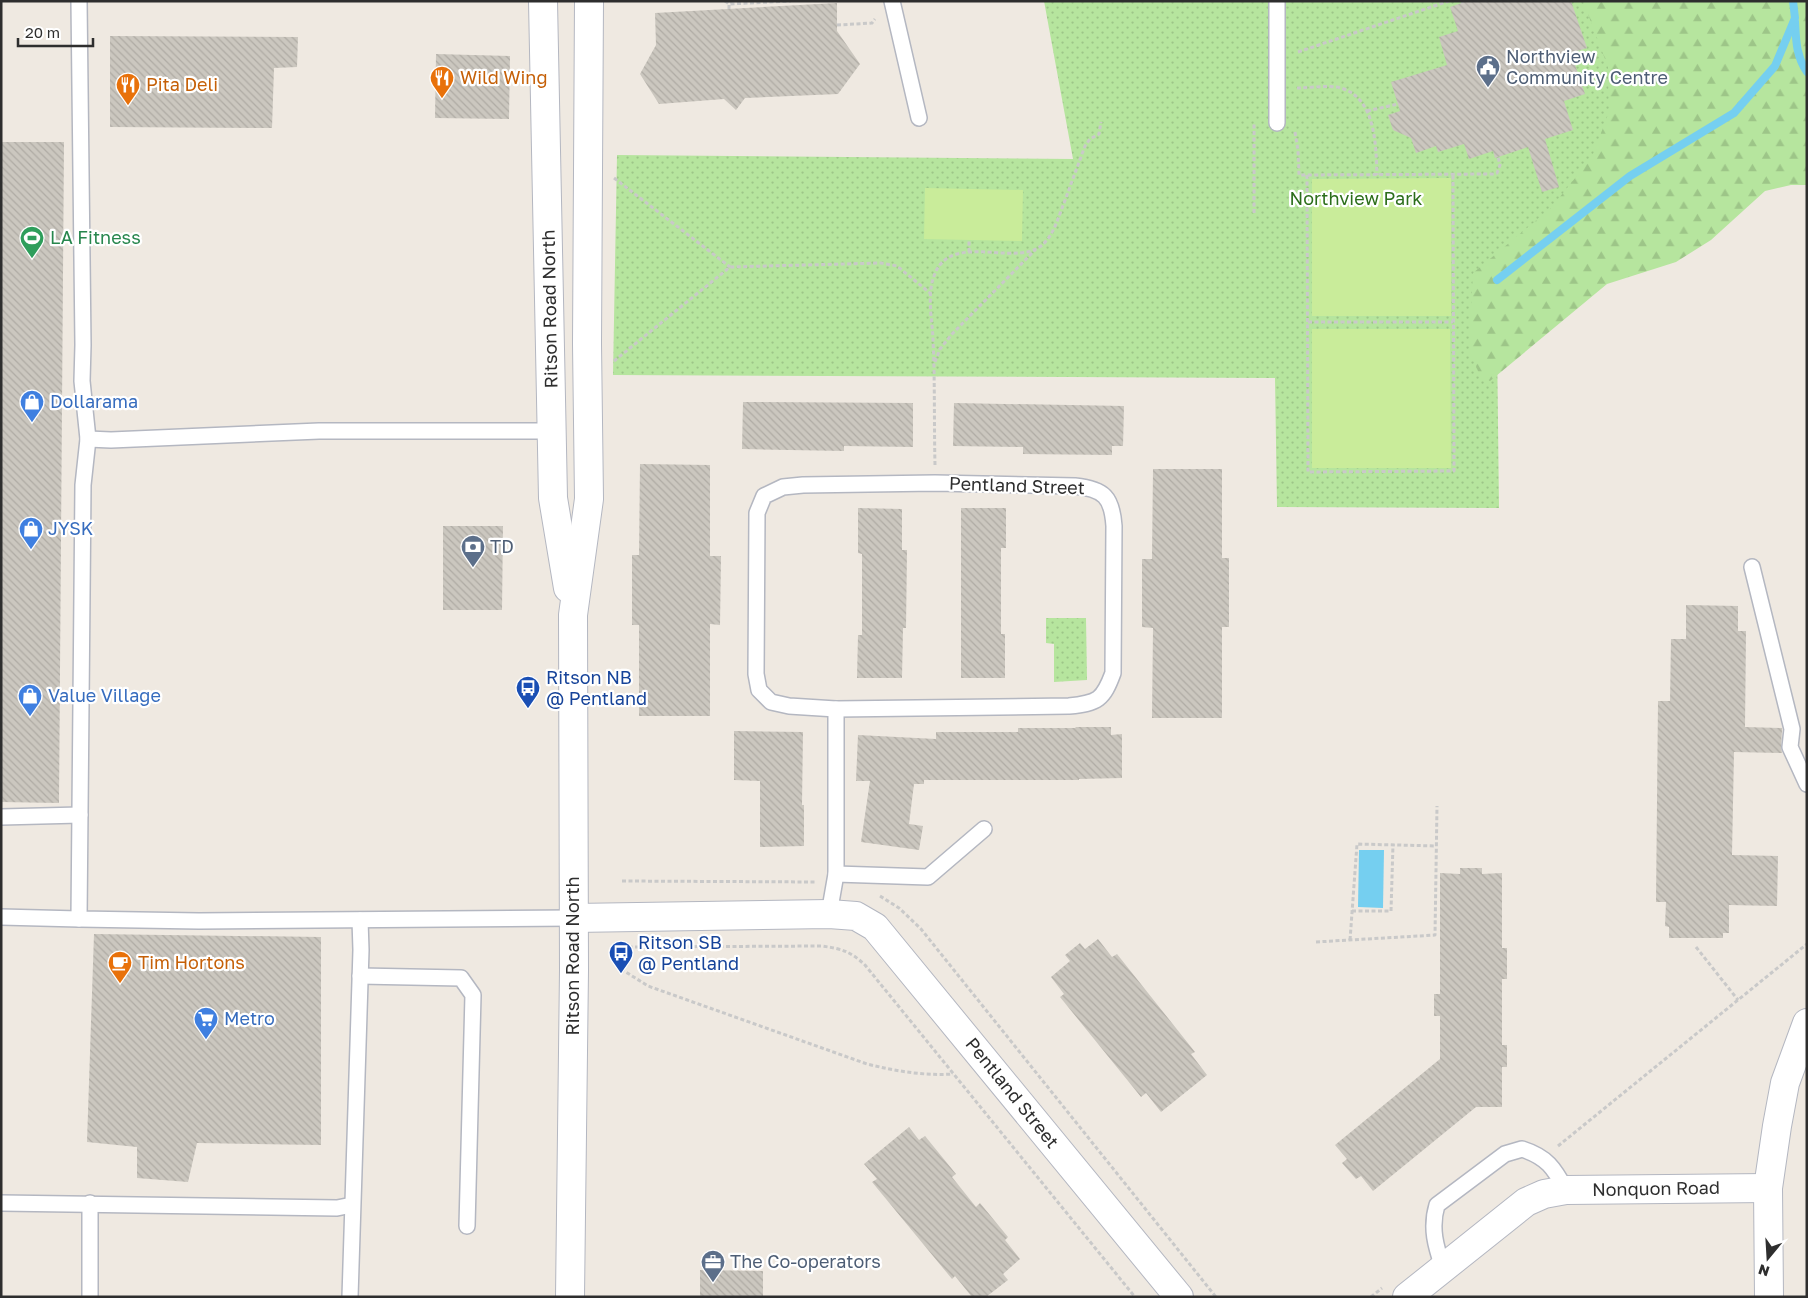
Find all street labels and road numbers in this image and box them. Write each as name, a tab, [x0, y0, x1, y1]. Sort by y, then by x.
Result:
street label: Ritson Road North	[537, 229, 561, 389]
street label: Pentland Street	[949, 472, 1085, 498]
street label: Ritson Road North	[561, 877, 583, 1035]
street label: Pentland Street	[961, 1033, 1064, 1152]
street label: Nonquon Road	[1592, 1176, 1720, 1200]

